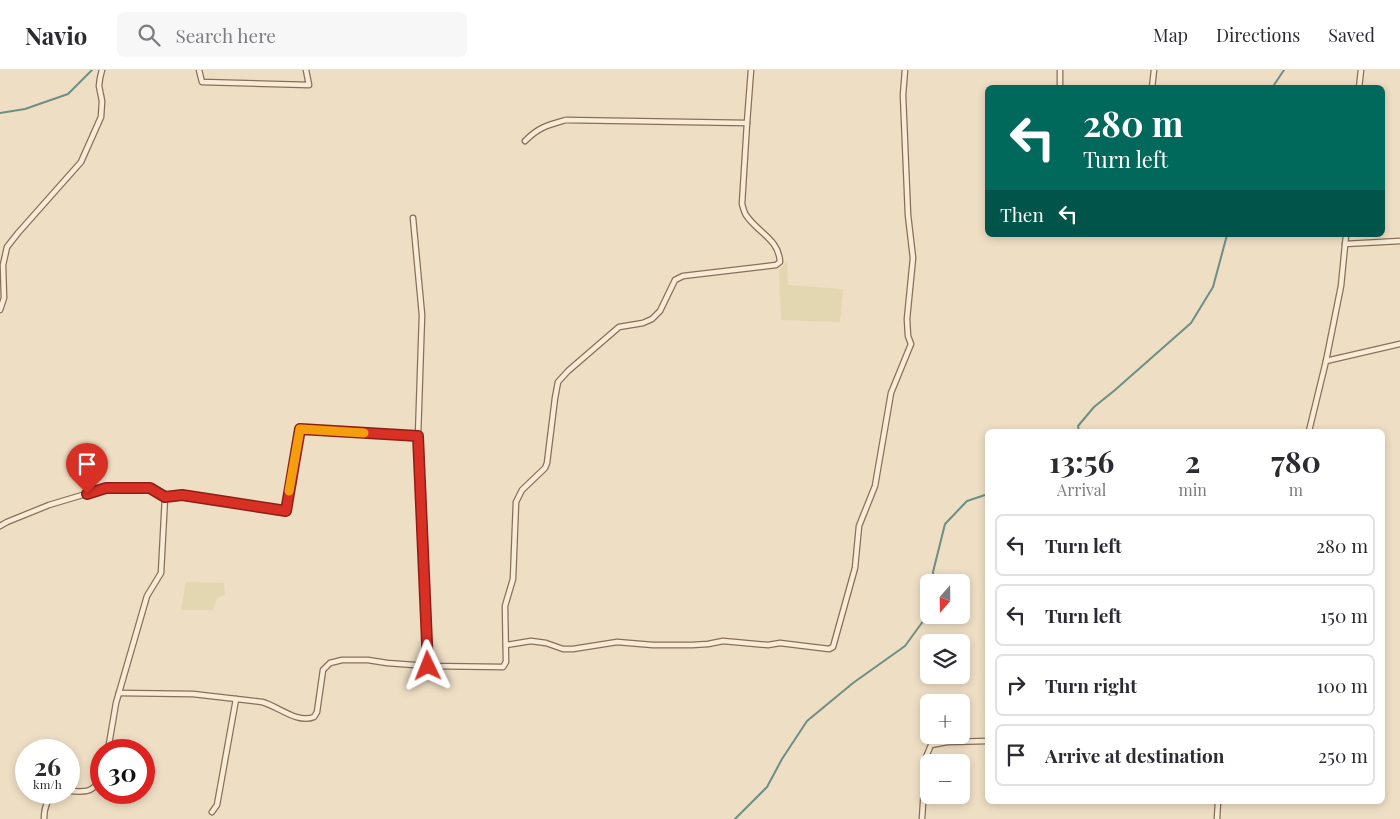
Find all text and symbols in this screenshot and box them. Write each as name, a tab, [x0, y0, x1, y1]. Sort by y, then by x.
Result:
search box	[117, 12, 467, 57]
text: Navio	[25, 19, 87, 51]
icon: search	[135, 21, 163, 49]
text: Search here	[175, 22, 276, 48]
text: Map	[1153, 23, 1188, 47]
text: Directions	[1216, 23, 1300, 47]
text: Saved	[1328, 23, 1375, 47]
text: 280 m	[1083, 99, 1183, 146]
icon: left	[1000, 105, 1065, 170]
text: Turn left	[1083, 144, 1168, 174]
icon: left	[1054, 200, 1082, 228]
text: Then	[1000, 201, 1044, 227]
text: 13:56	[1049, 441, 1114, 481]
text: 2	[1185, 441, 1201, 481]
text: 780	[1271, 441, 1321, 481]
pin	[66, 443, 108, 494]
icon: arrive	[73, 450, 101, 478]
text: Arrival	[1057, 479, 1106, 500]
text: min	[1178, 479, 1207, 500]
text: m	[1289, 479, 1303, 500]
icon: left	[1002, 531, 1030, 559]
text: Turn left	[1045, 532, 1122, 558]
text: 280 m	[1316, 532, 1368, 558]
north arrow	[920, 574, 970, 624]
map controls	[920, 574, 970, 804]
icon: left	[1002, 601, 1030, 629]
text: Turn left	[1045, 602, 1122, 628]
text: 150 m	[1320, 602, 1368, 628]
button: layers	[920, 634, 970, 684]
position arrow	[401, 639, 453, 691]
icon: right	[1002, 671, 1030, 699]
text: Turn right	[1045, 672, 1137, 698]
text: 100 m	[1317, 672, 1368, 698]
button: +	[920, 694, 970, 744]
speed limit sign: 30	[90, 739, 155, 804]
icon: arrive	[1002, 741, 1030, 769]
text: Arrive at destination	[1045, 742, 1225, 768]
text: 250 m	[1318, 742, 1368, 768]
text: 26	[34, 749, 61, 782]
button: −	[920, 754, 970, 804]
text: km/h	[33, 776, 62, 792]

